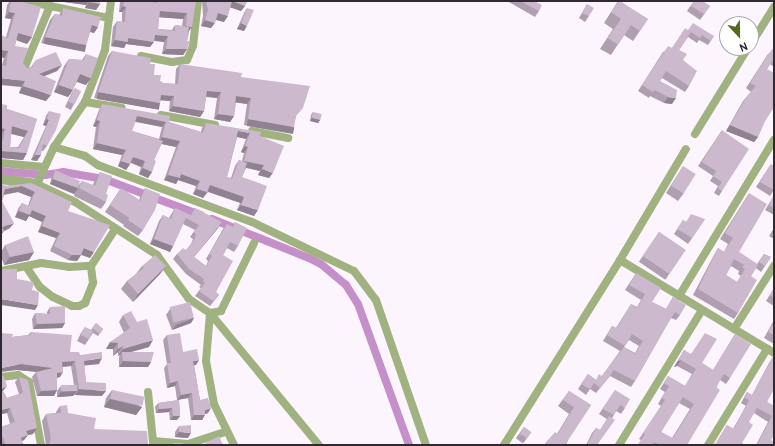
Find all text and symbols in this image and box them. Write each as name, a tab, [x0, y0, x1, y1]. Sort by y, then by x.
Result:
north arrow	[719, 16, 759, 56]
text: N	[737, 38, 749, 54]

